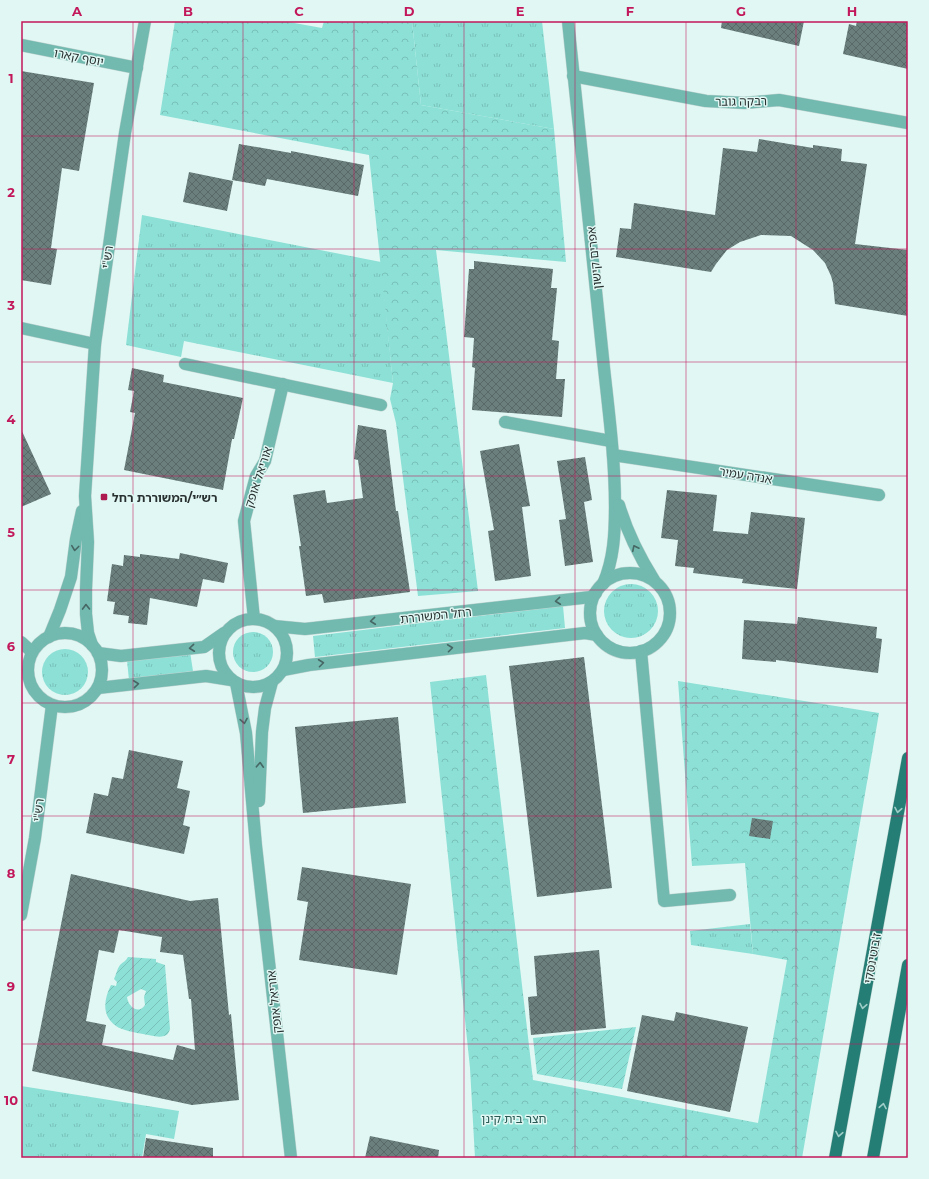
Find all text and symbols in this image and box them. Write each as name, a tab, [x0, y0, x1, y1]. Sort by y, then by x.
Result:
text: A	[71, 3, 83, 19]
text: B	[183, 3, 193, 19]
text: C	[294, 3, 304, 19]
text: D	[404, 3, 415, 19]
text: E	[516, 3, 525, 19]
text: F	[626, 3, 634, 19]
text: G	[736, 3, 746, 19]
text: H	[847, 3, 857, 19]
street label: יוסף קארו	[53, 45, 105, 69]
text: 1	[8, 70, 14, 86]
street label: רבקה גובר	[715, 93, 767, 109]
text: 2	[7, 184, 15, 200]
street label: אפרים קישון	[583, 226, 605, 290]
street label: רש"י	[98, 245, 116, 269]
text: 3	[6, 297, 15, 313]
text: 4	[7, 411, 16, 427]
street label: אוריאל אופק	[241, 444, 275, 510]
street label: אנדה עמיר	[718, 463, 774, 487]
place label: רש״י/המשוררת רחל	[112, 490, 217, 505]
marker: רש״י/המשוררת רחל	[99, 492, 109, 502]
text: 5	[7, 524, 15, 540]
one-way arrow	[71, 545, 80, 551]
one-way arrow	[632, 545, 640, 552]
one-way arrow	[555, 596, 561, 605]
one-way arrow	[82, 604, 90, 610]
street label: רחל המשוררת	[400, 604, 472, 626]
one-way arrow	[370, 617, 377, 626]
text: 6	[7, 638, 16, 654]
one-way arrow	[189, 643, 195, 652]
one-way arrow	[447, 643, 453, 652]
one-way arrow	[318, 659, 324, 668]
one-way arrow	[133, 680, 139, 689]
one-way arrow	[239, 718, 248, 724]
text: 7	[7, 751, 15, 767]
one-way arrow	[256, 762, 265, 768]
street label: רש"י	[29, 798, 47, 822]
one-way arrow	[895, 807, 903, 813]
text: 8	[7, 865, 16, 881]
street label: ז'בוטינסקי	[860, 931, 884, 984]
street label: אוריאל אופק	[263, 969, 285, 1034]
text: 9	[7, 978, 15, 994]
one-way arrow	[859, 1003, 867, 1010]
text: 10	[4, 1092, 18, 1108]
one-way arrow	[878, 1103, 886, 1109]
park label: חצר בית קינן	[481, 1111, 547, 1126]
one-way arrow	[836, 1131, 844, 1137]

